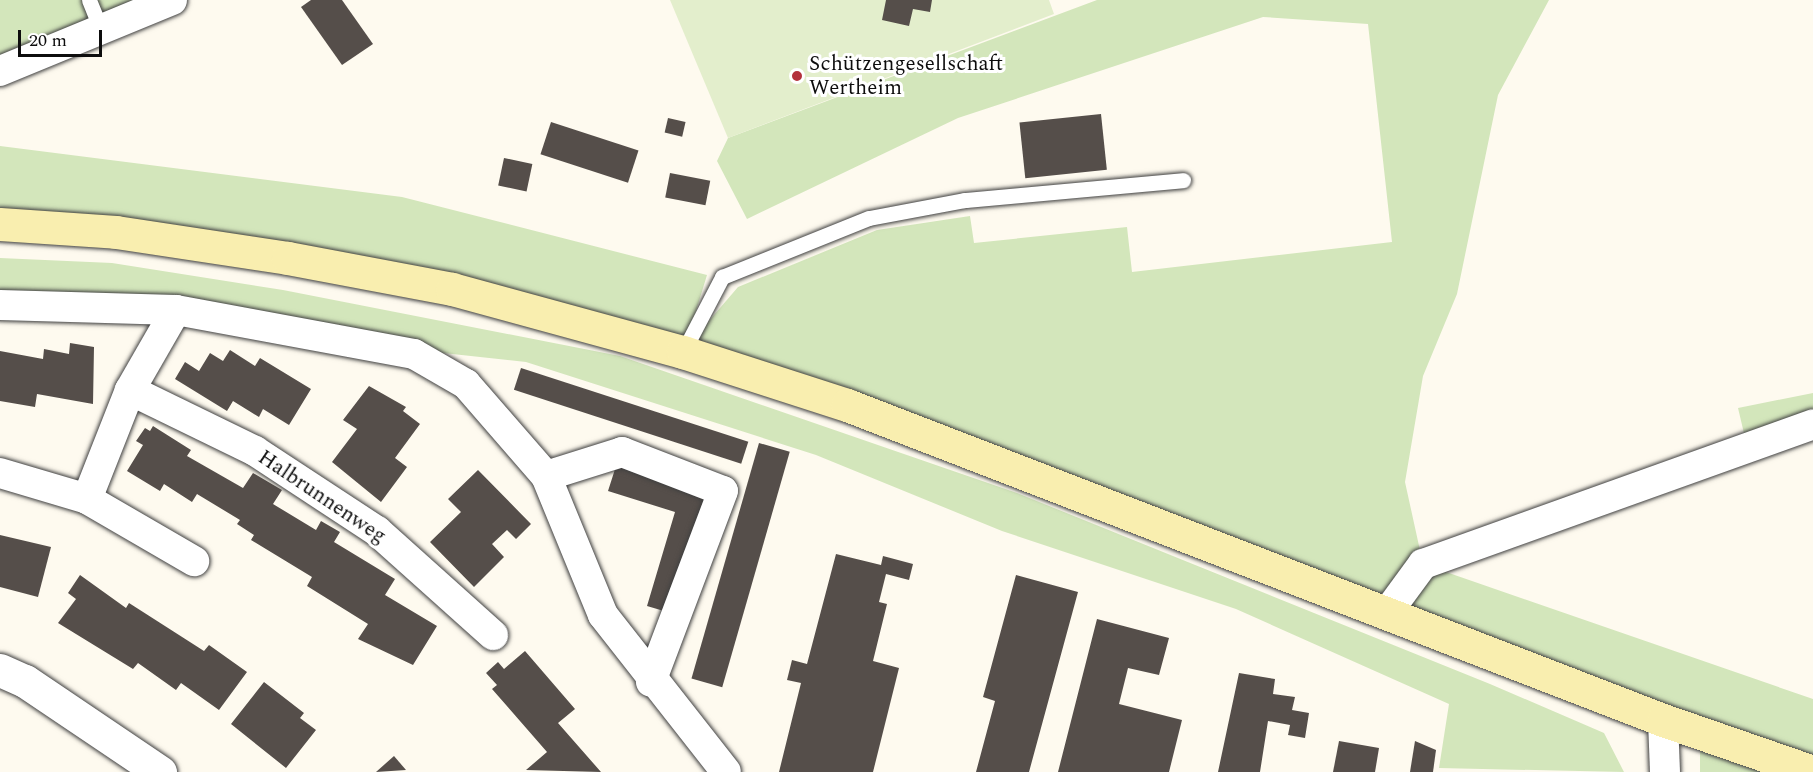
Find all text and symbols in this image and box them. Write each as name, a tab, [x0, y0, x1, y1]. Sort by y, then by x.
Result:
scale bar	[21, 18, 105, 56]
text: 20 m	[29, 27, 67, 54]
place label: Schützengesellschaft Wertheim	[809, 51, 1003, 101]
marker: Schützengesellschaft Wertheim	[790, 69, 804, 83]
street label: Halbrunnenweg	[253, 445, 391, 549]

